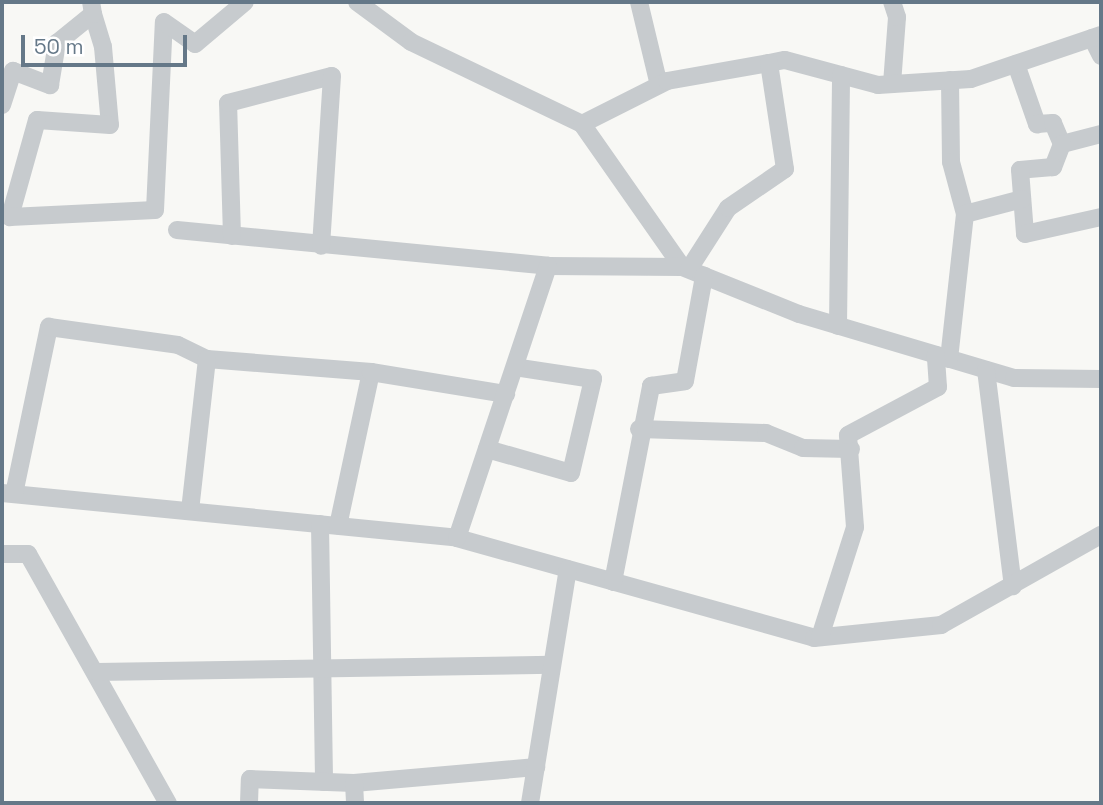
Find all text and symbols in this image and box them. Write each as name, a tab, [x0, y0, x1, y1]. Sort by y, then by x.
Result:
scale bar	[24, 21, 191, 65]
text: 50 m	[34, 33, 84, 60]

